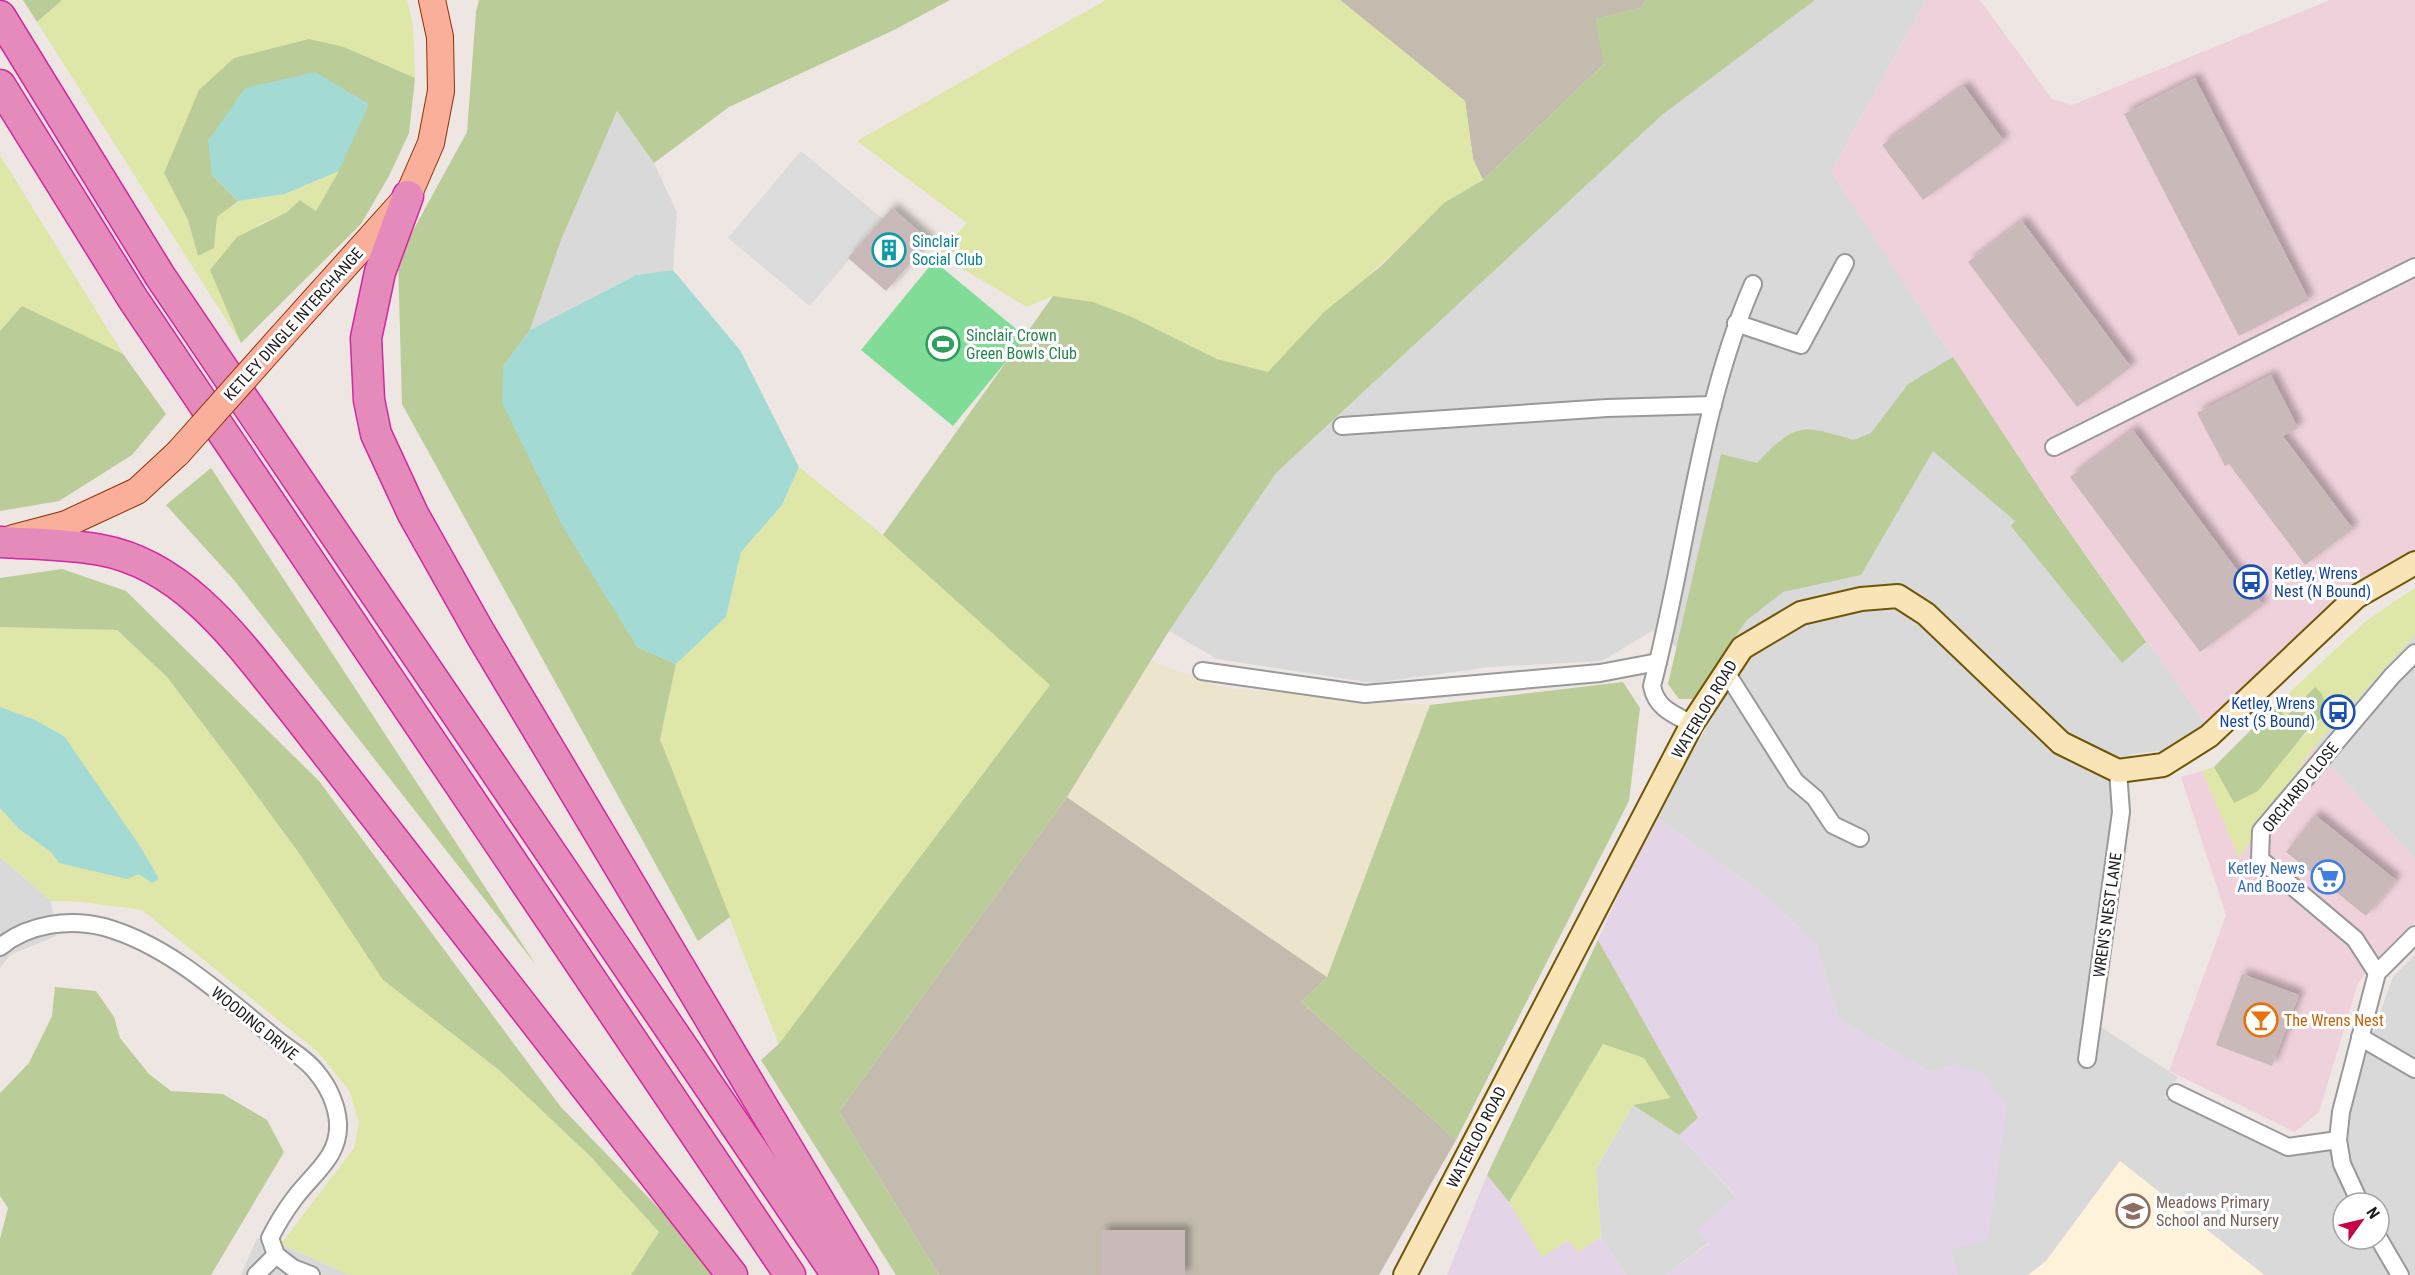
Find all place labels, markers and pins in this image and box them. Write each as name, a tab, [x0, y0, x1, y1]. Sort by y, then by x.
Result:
building icon: Sinclair Social Club	[871, 232, 907, 268]
place label: Sinclair Social Club	[912, 232, 983, 269]
sports icon: Sinclair Crown Green Bowls Club	[925, 326, 961, 362]
place label: Sinclair Crown Green Bowls Club	[966, 326, 1077, 363]
bus stop icon: Ketley, Wrens Nest (N Bound)	[2233, 564, 2269, 600]
place label: Ketley, Wrens Nest (N Bound)	[2274, 564, 2371, 601]
place label: Ketley, Wrens Nest (S Bound)	[2220, 694, 2315, 731]
bus stop icon: Ketley, Wrens Nest (S Bound)	[2320, 694, 2356, 730]
place label: Ketley News And Booze	[2228, 859, 2305, 896]
supermarket icon: Ketley News And Booze	[2310, 859, 2346, 895]
bar icon: The Wrens Nest	[2243, 1002, 2279, 1038]
place label: The Wrens Nest	[2284, 1011, 2384, 1030]
school or university icon: Meadows Primary School and Nursery	[2115, 1193, 2151, 1229]
place label: Meadows Primary School and Nursery	[2156, 1193, 2279, 1230]

